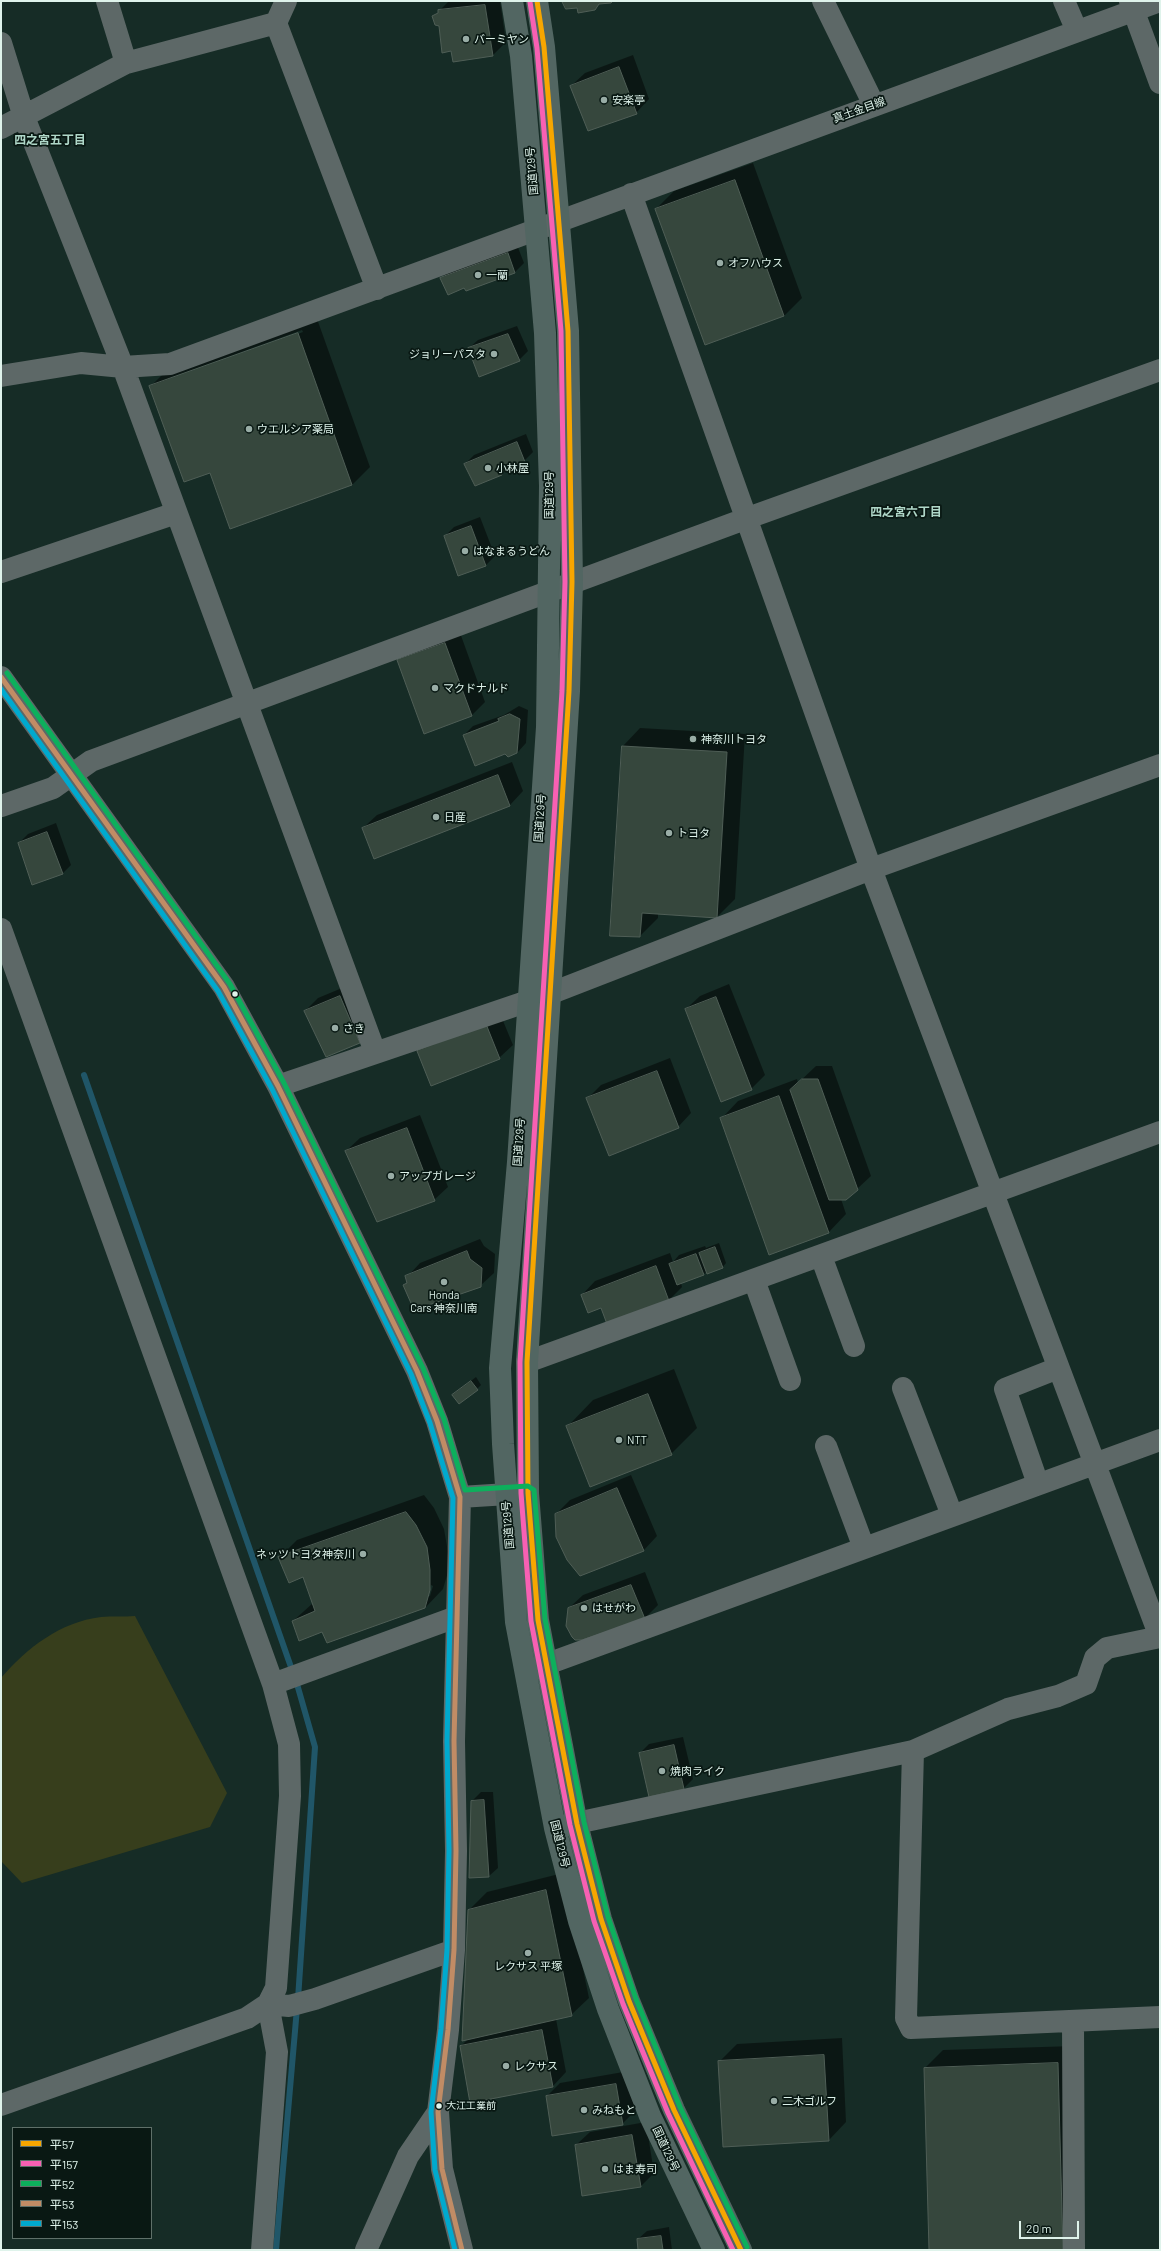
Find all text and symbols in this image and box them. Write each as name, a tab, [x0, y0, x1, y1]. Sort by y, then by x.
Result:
place label: バーミヤン	[474, 32, 529, 46]
marker: バーミヤン	[461, 34, 471, 44]
place label: 安楽亭	[612, 93, 645, 107]
street label: 真土金目線	[831, 94, 887, 126]
marker: 安楽亭	[599, 95, 609, 105]
district label: 四之宮五丁目	[14, 133, 86, 147]
street label: 国道129号	[523, 146, 541, 196]
place label: オフハウス	[728, 256, 783, 270]
marker: オフハウス	[715, 258, 725, 268]
place label: 一蘭	[486, 268, 508, 282]
marker: 一蘭	[473, 270, 483, 280]
place label: ジョリーパスタ	[409, 347, 486, 361]
marker: ジョリーパスタ	[489, 349, 499, 359]
place label: ウエルシア薬局	[257, 422, 334, 436]
marker: ウエルシア薬局	[244, 424, 254, 434]
place label: 小林屋	[496, 461, 529, 475]
marker: 小林屋	[483, 463, 493, 473]
street label: 国道129号	[542, 471, 556, 519]
district label: 四之宮六丁目	[870, 505, 942, 519]
place label: はなまるうどん	[473, 544, 550, 558]
marker: はなまるうどん	[460, 546, 470, 556]
place label: マクドナルド	[443, 681, 509, 695]
marker: マクドナルド	[430, 683, 440, 693]
place label: 神奈川トヨタ	[701, 732, 767, 746]
marker: 神奈川トヨタ	[688, 734, 698, 744]
street label: 国道129号	[532, 793, 548, 843]
place label: 日産	[444, 810, 466, 824]
marker: 日産	[431, 812, 441, 822]
place label: トヨタ	[677, 826, 710, 840]
marker: トヨタ	[664, 828, 674, 838]
unlabelled marker	[230, 989, 240, 999]
place label: さき	[343, 1021, 365, 1035]
marker: さき	[330, 1023, 340, 1033]
street label: 国道129号	[511, 1117, 527, 1167]
place label: アップガレージ	[399, 1169, 476, 1183]
marker: アップガレージ	[386, 1171, 396, 1181]
marker: Honda Cars 神奈川南	[439, 1277, 449, 1287]
place label: Honda Cars 神奈川南	[410, 1288, 478, 1314]
place label: NTT	[627, 1433, 647, 1447]
marker: NTT	[614, 1435, 624, 1445]
street label: 国道129号	[499, 1500, 517, 1550]
place label: ネッツトヨタ神奈川	[256, 1547, 355, 1561]
marker: ネッツトヨタ神奈川	[358, 1549, 368, 1559]
place label: はせがわ	[592, 1601, 636, 1615]
marker: はせがわ	[579, 1603, 589, 1613]
place label: 焼肉ライク	[670, 1764, 725, 1778]
marker: 焼肉ライク	[657, 1766, 667, 1776]
street label: 国道129号	[548, 1819, 572, 1869]
marker: レクサス 平塚	[523, 1948, 533, 1958]
place label: レクサス 平塚	[494, 1959, 562, 1973]
place label: レクサス	[514, 2059, 558, 2073]
marker: レクサス	[501, 2061, 511, 2071]
place label: 二木ゴルフ	[782, 2094, 837, 2108]
marker: 二木ゴルフ	[769, 2096, 779, 2106]
place label: 大江工業前	[446, 2100, 496, 2112]
marker: 大江工業前	[434, 2101, 444, 2111]
place label: みねもと	[592, 2103, 636, 2117]
marker: みねもと	[579, 2105, 589, 2115]
street label: 国道129号	[650, 2124, 682, 2174]
legend	[12, 2127, 152, 2239]
text: 平57	[50, 2137, 74, 2151]
text: 平157	[50, 2157, 78, 2171]
place label: はま寿司	[613, 2162, 657, 2176]
marker: はま寿司	[600, 2164, 610, 2174]
text: 平52	[50, 2177, 75, 2191]
text: 平53	[50, 2197, 74, 2211]
scale bar	[1021, 2213, 1081, 2239]
text: 平153	[50, 2217, 79, 2231]
text: 20 m	[1026, 2221, 1052, 2235]

